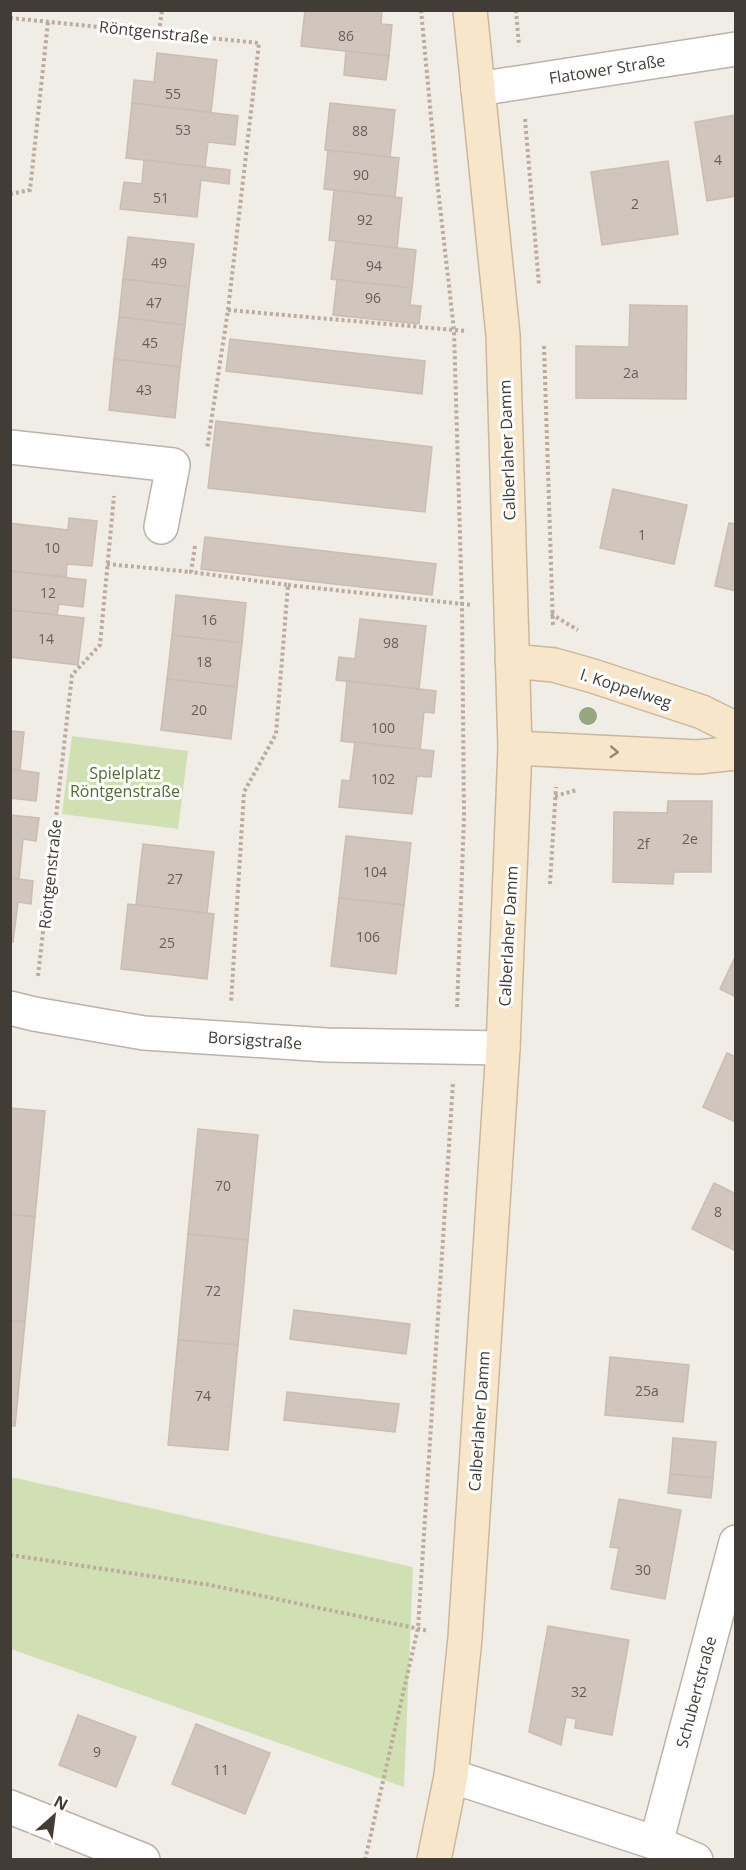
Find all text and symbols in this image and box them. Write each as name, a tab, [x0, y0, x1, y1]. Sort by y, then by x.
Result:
street label: Röntgenstraße	[98, 15, 210, 49]
house number: 86	[338, 26, 354, 45]
street label: Flatower Straße	[547, 49, 667, 89]
house number: 55	[165, 84, 181, 103]
house number: 53	[175, 120, 191, 139]
house number: 88	[352, 121, 368, 140]
house number: 4	[714, 150, 722, 169]
house number: 90	[353, 165, 369, 184]
house number: 51	[153, 188, 169, 207]
house number: 2	[631, 194, 639, 213]
house number: 92	[357, 210, 373, 229]
house number: 49	[151, 253, 167, 272]
house number: 94	[366, 256, 382, 275]
house number: 96	[365, 288, 381, 307]
house number: 47	[146, 293, 162, 312]
house number: 45	[142, 333, 158, 352]
house number: 2a	[623, 363, 639, 382]
street label: Calberlaher Damm	[494, 379, 520, 521]
house number: 43	[136, 380, 152, 399]
house number: 1	[638, 525, 646, 544]
house number: 10	[44, 538, 60, 557]
house number: 12	[40, 583, 56, 602]
house number: 16	[201, 610, 217, 629]
house number: 14	[38, 629, 54, 648]
house number: 98	[383, 633, 399, 652]
house number: 18	[196, 652, 212, 671]
street label: I. Koppelweg	[577, 663, 675, 713]
house number: 20	[191, 700, 207, 719]
house number: 100	[371, 718, 395, 737]
one-way arrow	[610, 745, 619, 758]
park label: Spielplatz Röntgenstraße	[70, 762, 180, 802]
house number: 102	[371, 769, 395, 788]
street label: Röntgenstraße	[33, 818, 67, 930]
house number: 2e	[682, 829, 698, 848]
house number: 2f	[637, 834, 651, 853]
house number: 104	[363, 862, 387, 881]
street label: Calberlaher Damm	[493, 865, 523, 1007]
house number: 27	[167, 869, 183, 888]
house number: 106	[356, 927, 380, 946]
house number: 25	[159, 933, 175, 952]
street label: Borsigstraße	[207, 1026, 303, 1054]
house number: 70	[215, 1176, 231, 1195]
house number: 8	[714, 1202, 722, 1221]
house number: 72	[205, 1281, 221, 1300]
street label: Calberlaher Damm	[463, 1350, 495, 1492]
house number: 25a	[635, 1381, 659, 1400]
house number: 74	[195, 1386, 211, 1405]
house number: 30	[635, 1560, 651, 1579]
street label: Schubertstraße	[671, 1634, 721, 1750]
house number: 32	[571, 1682, 587, 1701]
house number: 9	[93, 1742, 101, 1761]
house number: 11	[213, 1760, 229, 1779]
north arrow	[24, 1786, 84, 1846]
text: N	[50, 1790, 72, 1816]

